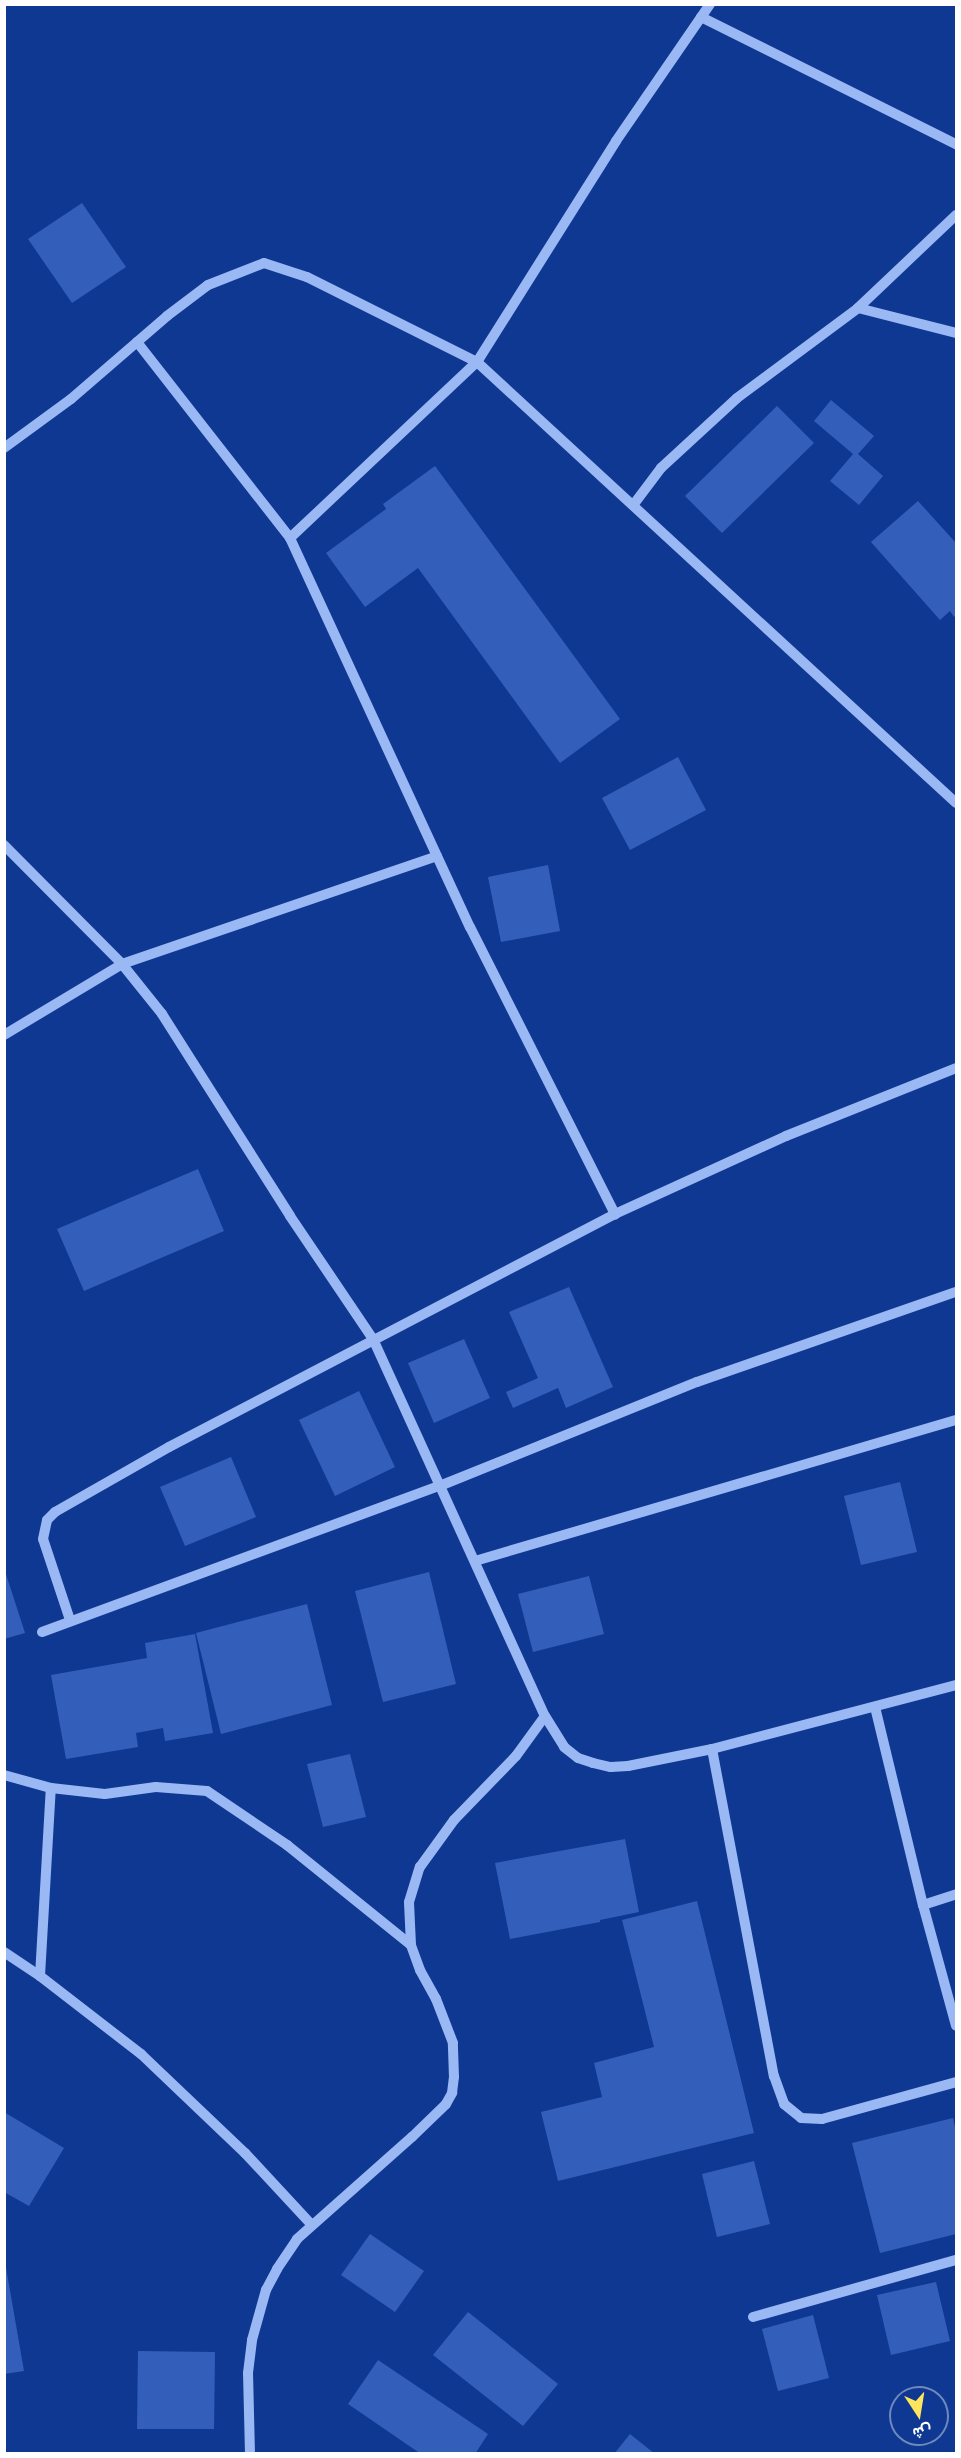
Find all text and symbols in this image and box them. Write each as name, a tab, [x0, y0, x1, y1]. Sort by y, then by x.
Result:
north arrow	[889, 2386, 949, 2446]
text: ش	[911, 2421, 934, 2443]

